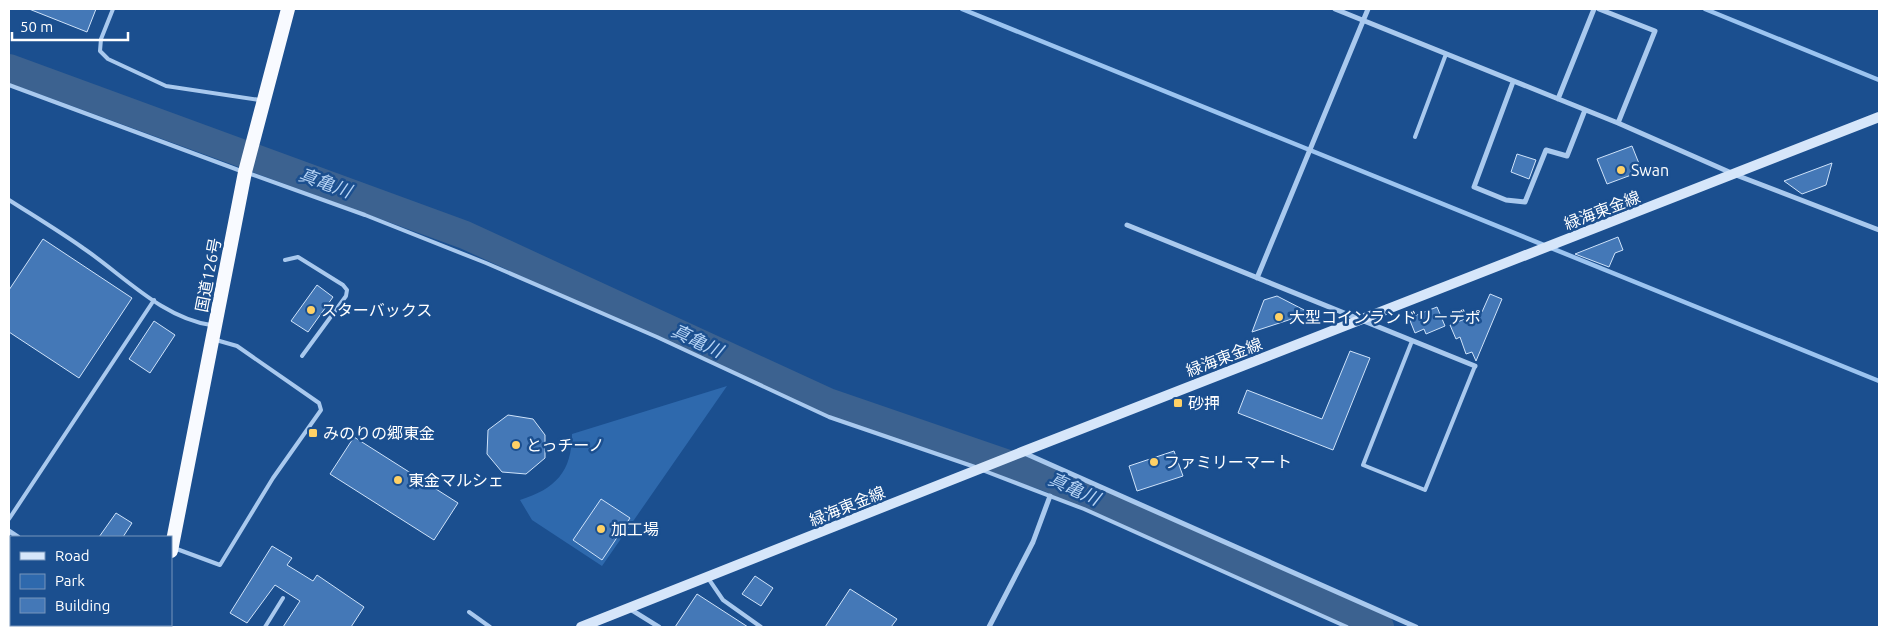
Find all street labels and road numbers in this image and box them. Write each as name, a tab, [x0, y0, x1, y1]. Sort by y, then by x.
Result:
street label: 緑海東金線	[1561, 187, 1643, 233]
street label: 国道126号	[192, 236, 224, 314]
street label: 緑海東金線	[1183, 334, 1265, 380]
street label: 緑海東金線	[807, 483, 887, 529]

